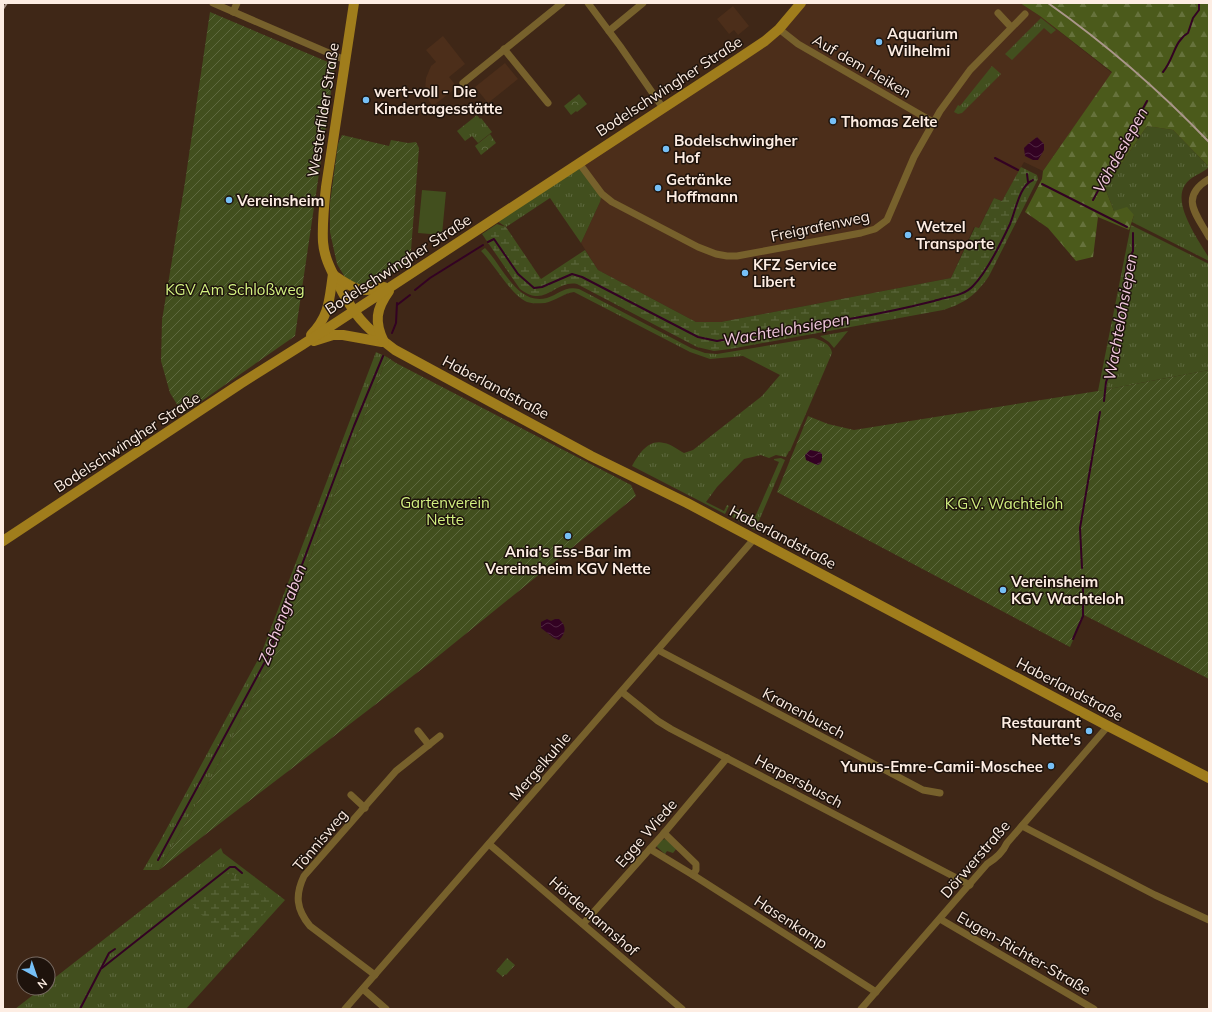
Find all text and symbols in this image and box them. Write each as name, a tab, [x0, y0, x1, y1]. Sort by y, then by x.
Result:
place label: Aquarium Wilhelmi	[887, 24, 958, 60]
street label: Auf dem Heiken	[809, 30, 915, 102]
street label: Bodelschwingher Straße	[592, 32, 746, 140]
marker: Aquarium Wilhelmi	[874, 37, 884, 47]
street label: Westerfilder Straße	[303, 41, 343, 179]
place label: wert-voll - Die Kindertagesstätte	[374, 82, 502, 118]
marker: wert-voll - Die Kindertagesstätte	[361, 95, 371, 105]
water label: Vöhdesiepen	[1088, 104, 1152, 196]
place label: Thomas Zelte	[841, 112, 937, 131]
marker: Thomas Zelte	[828, 116, 838, 126]
place label: Bodelschwingher Hof	[674, 131, 798, 167]
marker: Bodelschwingher Hof	[661, 144, 671, 154]
place label: Getränke Hoffmann	[666, 170, 738, 206]
marker: Getränke Hoffmann	[653, 183, 663, 193]
place label: Vereinsheim	[236, 191, 324, 210]
marker: Vereinsheim	[224, 195, 234, 205]
street label: Freigrafenweg	[769, 206, 871, 246]
street label: Bodelschwingher Straße	[321, 210, 475, 318]
place label: Wetzel Transporte	[916, 217, 994, 253]
marker: Wetzel Transporte	[903, 230, 913, 240]
water label: Wachtelohsiepen	[1099, 252, 1141, 382]
place label: KFZ Service Libert	[753, 255, 837, 291]
marker: KFZ Service Libert	[740, 268, 750, 278]
park label: KGV Am Schloßweg	[165, 280, 305, 299]
water label: Wachtelohsiepen	[721, 308, 851, 350]
street label: Haberlandstraße	[439, 351, 553, 423]
street label: Bodelschwingher Straße	[50, 388, 204, 496]
park label: Gartenverein Nette	[400, 493, 490, 529]
park label: K.G.V. Wachteloh	[945, 494, 1063, 513]
street label: Haberlandstraße	[726, 501, 840, 573]
marker: Ania's Ess-Bar im Vereinsheim KGV Nette	[563, 531, 573, 541]
place label: Ania's Ess-Bar im Vereinsheim KGV Nette	[484, 542, 651, 578]
water label: Zechengraben	[254, 561, 310, 667]
place label: Vereinsheim KGV Wachteloh	[1010, 572, 1124, 608]
marker: Vereinsheim KGV Wachteloh	[998, 585, 1008, 595]
street label: Haberlandstraße	[1013, 653, 1127, 725]
street label: Kranenbusch	[759, 683, 849, 743]
place label: Restaurant Nette's	[1001, 713, 1081, 749]
marker: Restaurant Nette's	[1084, 726, 1094, 736]
street label: Mergelkuhle	[505, 728, 575, 804]
street label: Herpersbusch	[752, 750, 846, 812]
place label: Yunus-Emre-Camii-Moschee	[840, 757, 1043, 776]
marker: Yunus-Emre-Camii-Moschee	[1046, 761, 1056, 771]
street label: Egge Wiede	[611, 795, 681, 871]
street label: Tönnisweg	[289, 805, 351, 875]
street label: Dörwerstraße	[936, 816, 1014, 902]
street label: Hördemannshof	[545, 872, 643, 961]
street label: Hasenkamp	[751, 891, 831, 953]
street label: Eugen-Richter-Straße	[954, 907, 1094, 999]
north arrow	[16, 956, 56, 996]
text: N	[35, 976, 50, 992]

